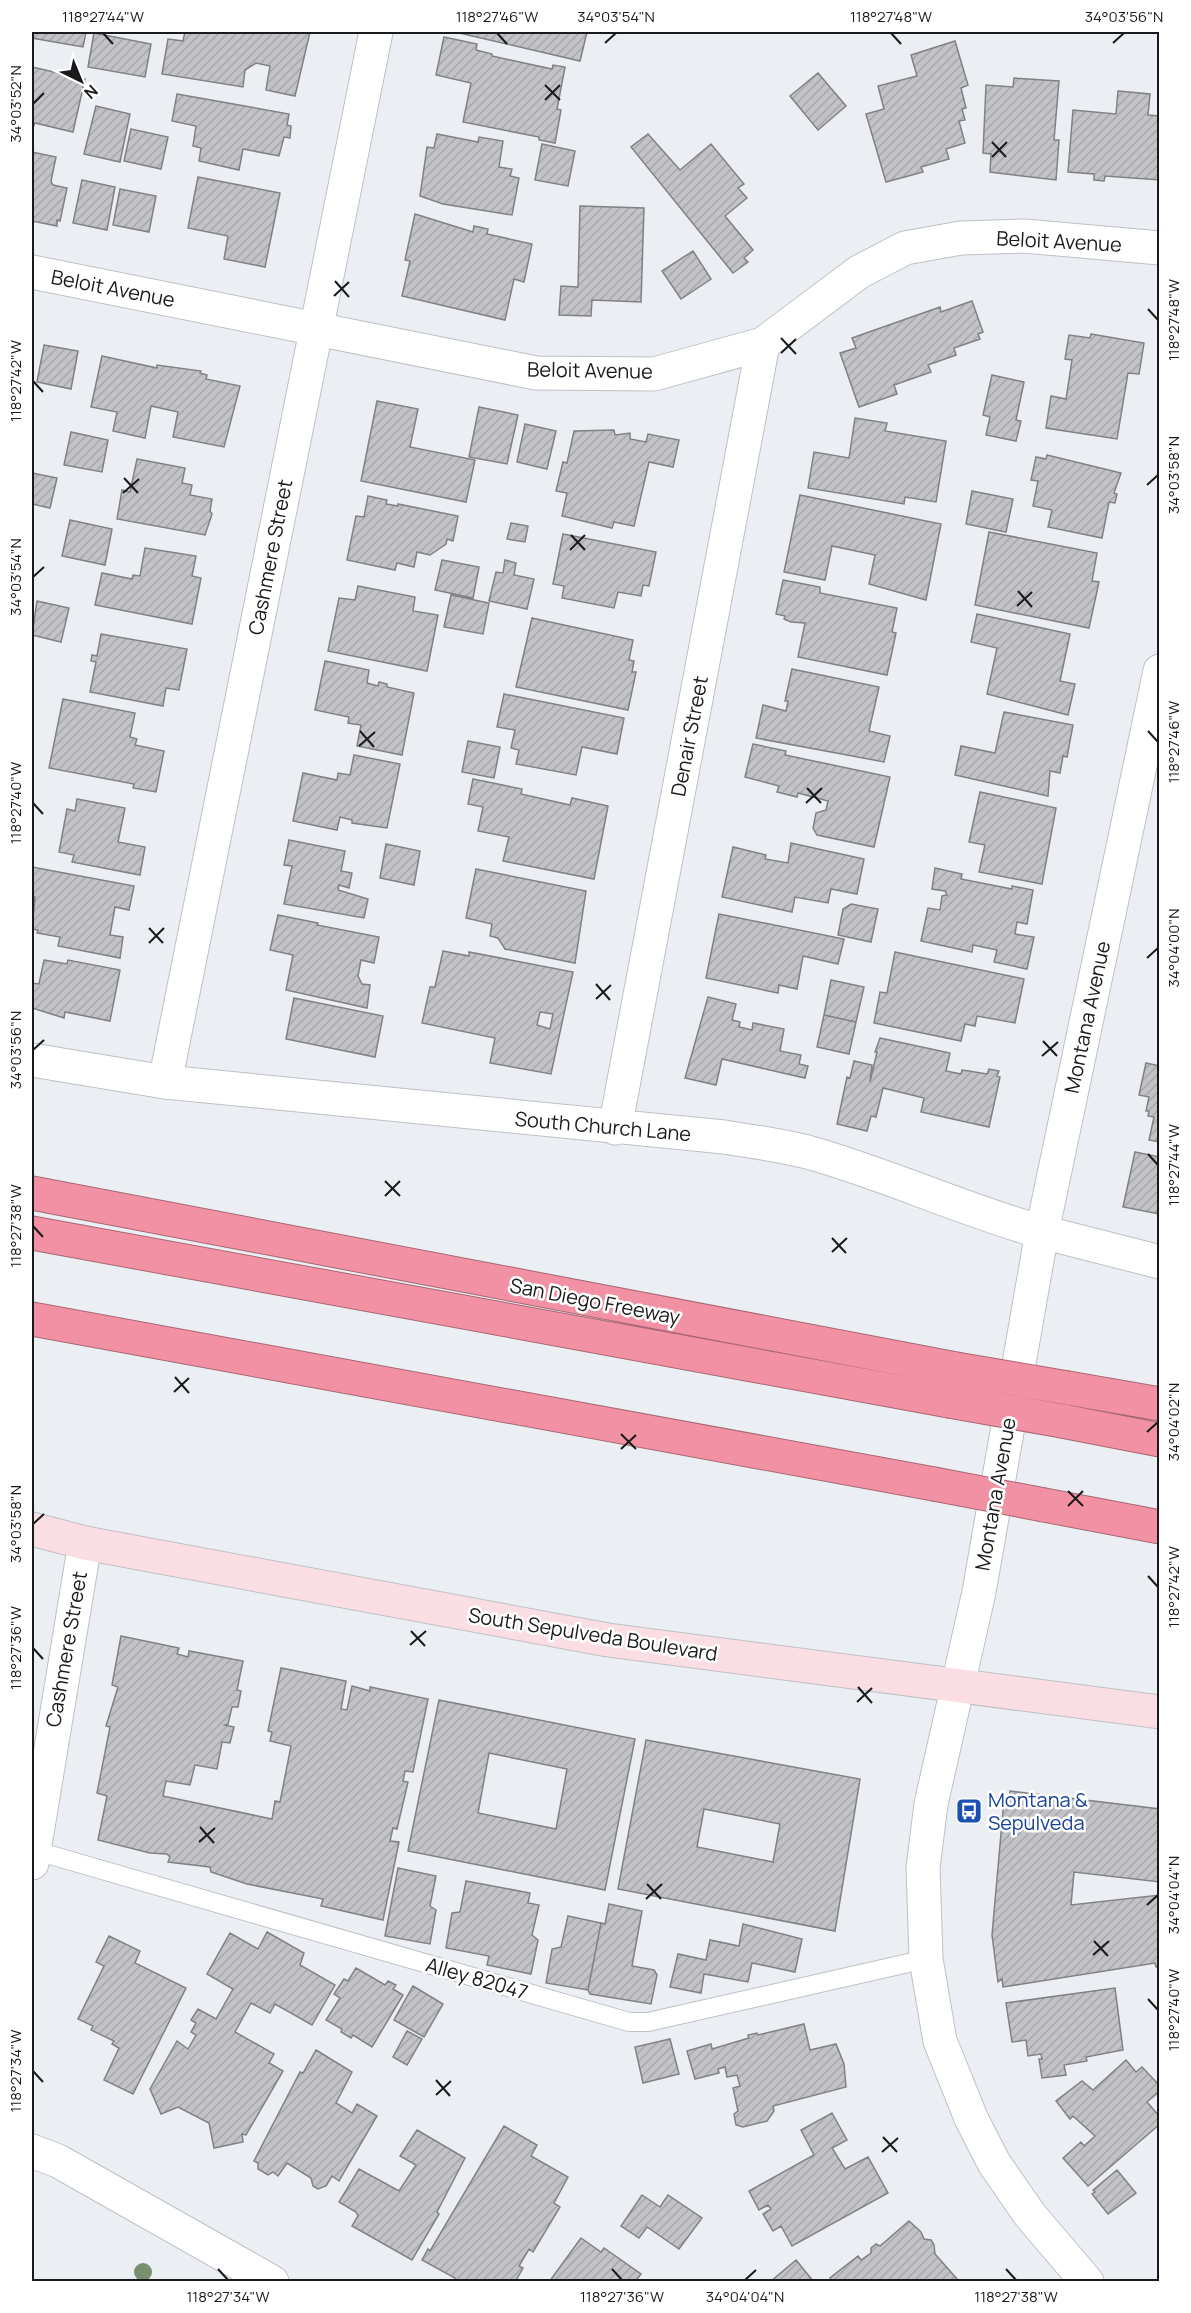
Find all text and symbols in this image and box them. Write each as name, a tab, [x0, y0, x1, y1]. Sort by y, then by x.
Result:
text: 118°27'44"W	[62, 6, 144, 27]
text: 118°27'46"W	[456, 6, 538, 27]
text: 34°03'54"N	[577, 6, 655, 27]
text: 118°27'48"W	[850, 6, 932, 27]
text: 34°03'56"N	[1085, 6, 1163, 27]
north arrow	[51, 51, 111, 111]
text: 34°03'52"N	[5, 65, 26, 143]
text: N	[80, 80, 103, 104]
street label: Beloit Avenue	[996, 224, 1122, 258]
street label: Beloit Avenue	[49, 263, 177, 313]
text: 118°27'48"W	[1163, 279, 1184, 361]
text: 118°27'42"W	[5, 340, 26, 422]
street label: Beloit Avenue	[527, 355, 653, 385]
text: 34°03'58"N	[1163, 436, 1184, 514]
street label: Cashmere Street	[242, 477, 298, 637]
text: 34°03'54"N	[5, 538, 26, 616]
street label: Denair Street	[664, 673, 714, 799]
text: 118°27'46"W	[1163, 701, 1184, 783]
text: 118°27'40"W	[5, 762, 26, 844]
text: 34°04'00"N	[1163, 908, 1184, 988]
street label: Montana Avenue	[1058, 938, 1116, 1096]
text: 34°03'56"N	[5, 1011, 26, 1089]
street label: South Church Lane	[514, 1105, 692, 1147]
text: 118°27'44"W	[1163, 1124, 1184, 1206]
text: 118°27'38"W	[5, 1184, 26, 1268]
street label: San Diego Freeway	[508, 1271, 683, 1331]
text: 34°04'02"N	[1163, 1383, 1184, 1461]
street label: Montana Avenue	[968, 1415, 1022, 1573]
text: 34°03'58"N	[5, 1485, 26, 1563]
text: 118°27'42"W	[1163, 1546, 1184, 1628]
street label: Cashmere Street	[39, 1569, 93, 1729]
street label: South Sepulveda Boulevard	[466, 1601, 720, 1667]
text: 118°27'36"W	[5, 1606, 26, 1690]
place label: Montana & Sepulveda	[988, 1786, 1088, 1836]
bus stop icon: Montana & Sepulveda	[954, 1796, 984, 1826]
text: 34°04'04"N	[1163, 1856, 1184, 1934]
street label: Alley 82047	[423, 1951, 531, 2005]
text: 118°27'40"W	[1163, 1969, 1184, 2051]
text: 118°27'34"W	[5, 2029, 26, 2113]
text: 118°27'34"W	[186, 2286, 270, 2307]
text: 118°27'36"W	[580, 2286, 664, 2307]
text: 34°04'04"N	[706, 2286, 784, 2307]
text: 118°27'38"W	[974, 2286, 1058, 2307]

